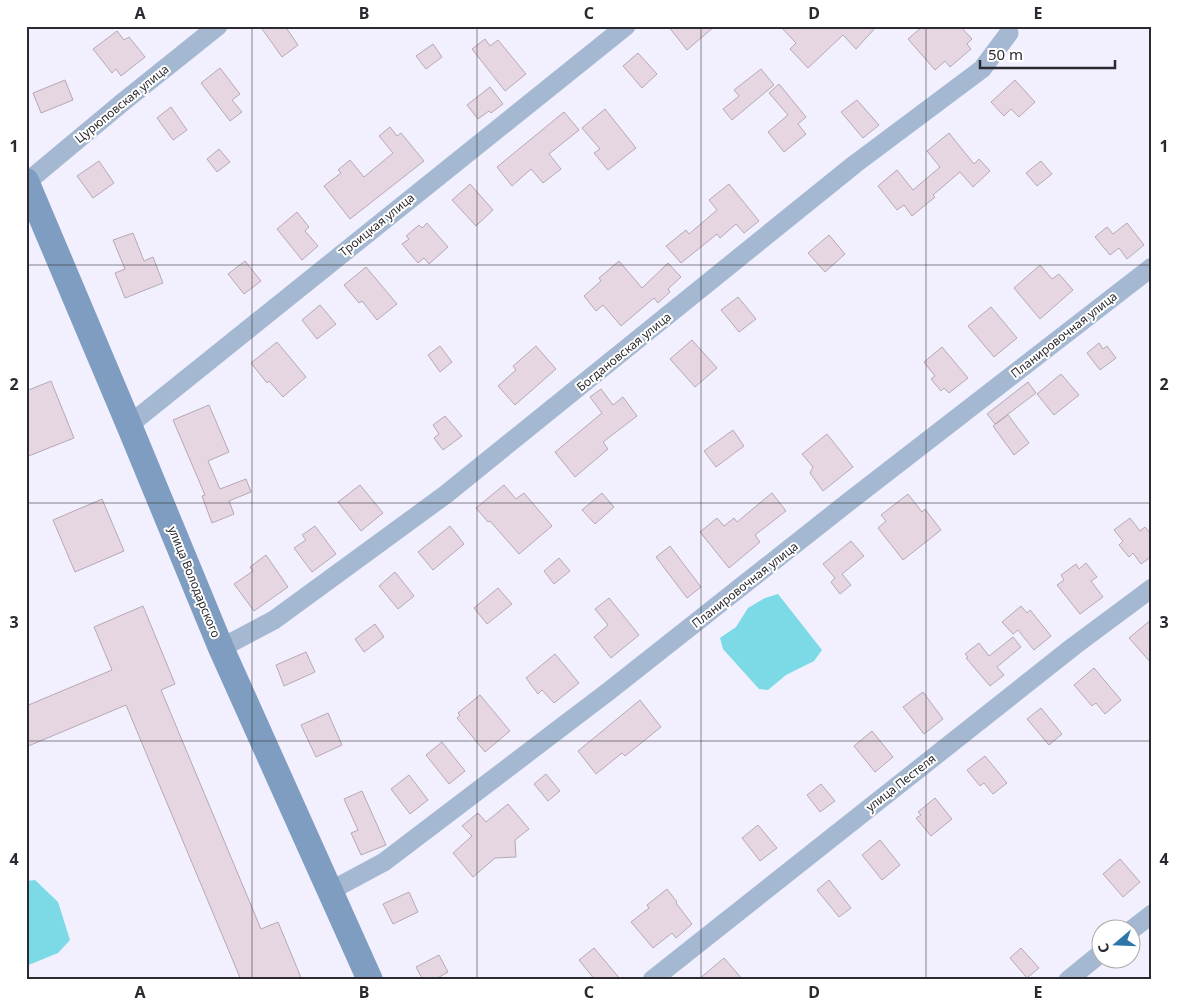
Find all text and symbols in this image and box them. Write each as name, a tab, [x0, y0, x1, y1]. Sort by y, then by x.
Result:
text: A	[134, 2, 146, 24]
text: B	[359, 2, 369, 24]
text: C	[584, 2, 594, 24]
text: D	[808, 2, 820, 24]
text: E	[1034, 2, 1043, 24]
scale bar	[980, 38, 1116, 70]
text: 50 m	[988, 44, 1023, 64]
street label: Цурюповская улица	[71, 60, 172, 147]
text: 1	[9, 135, 19, 157]
text: 1	[1159, 135, 1169, 157]
street label: Троицкая улица	[335, 189, 418, 260]
street label: Планировочная улица	[1007, 288, 1120, 382]
street label: Богдановская улица	[573, 308, 675, 395]
text: 2	[9, 373, 19, 395]
text: 2	[1159, 373, 1169, 395]
street label: улица Володарского	[164, 524, 225, 640]
street label: Планировочная улица	[688, 538, 801, 632]
text: 3	[9, 611, 19, 633]
text: 3	[1159, 611, 1169, 633]
street label: улица Пестеля	[862, 750, 939, 815]
text: 4	[9, 848, 19, 870]
text: 4	[1159, 848, 1169, 870]
north arrow	[1090, 918, 1140, 968]
text: С	[1093, 941, 1114, 956]
text: A	[134, 981, 146, 1003]
text: B	[359, 981, 369, 1003]
text: C	[584, 981, 594, 1003]
text: D	[808, 981, 820, 1003]
text: E	[1034, 981, 1043, 1003]

